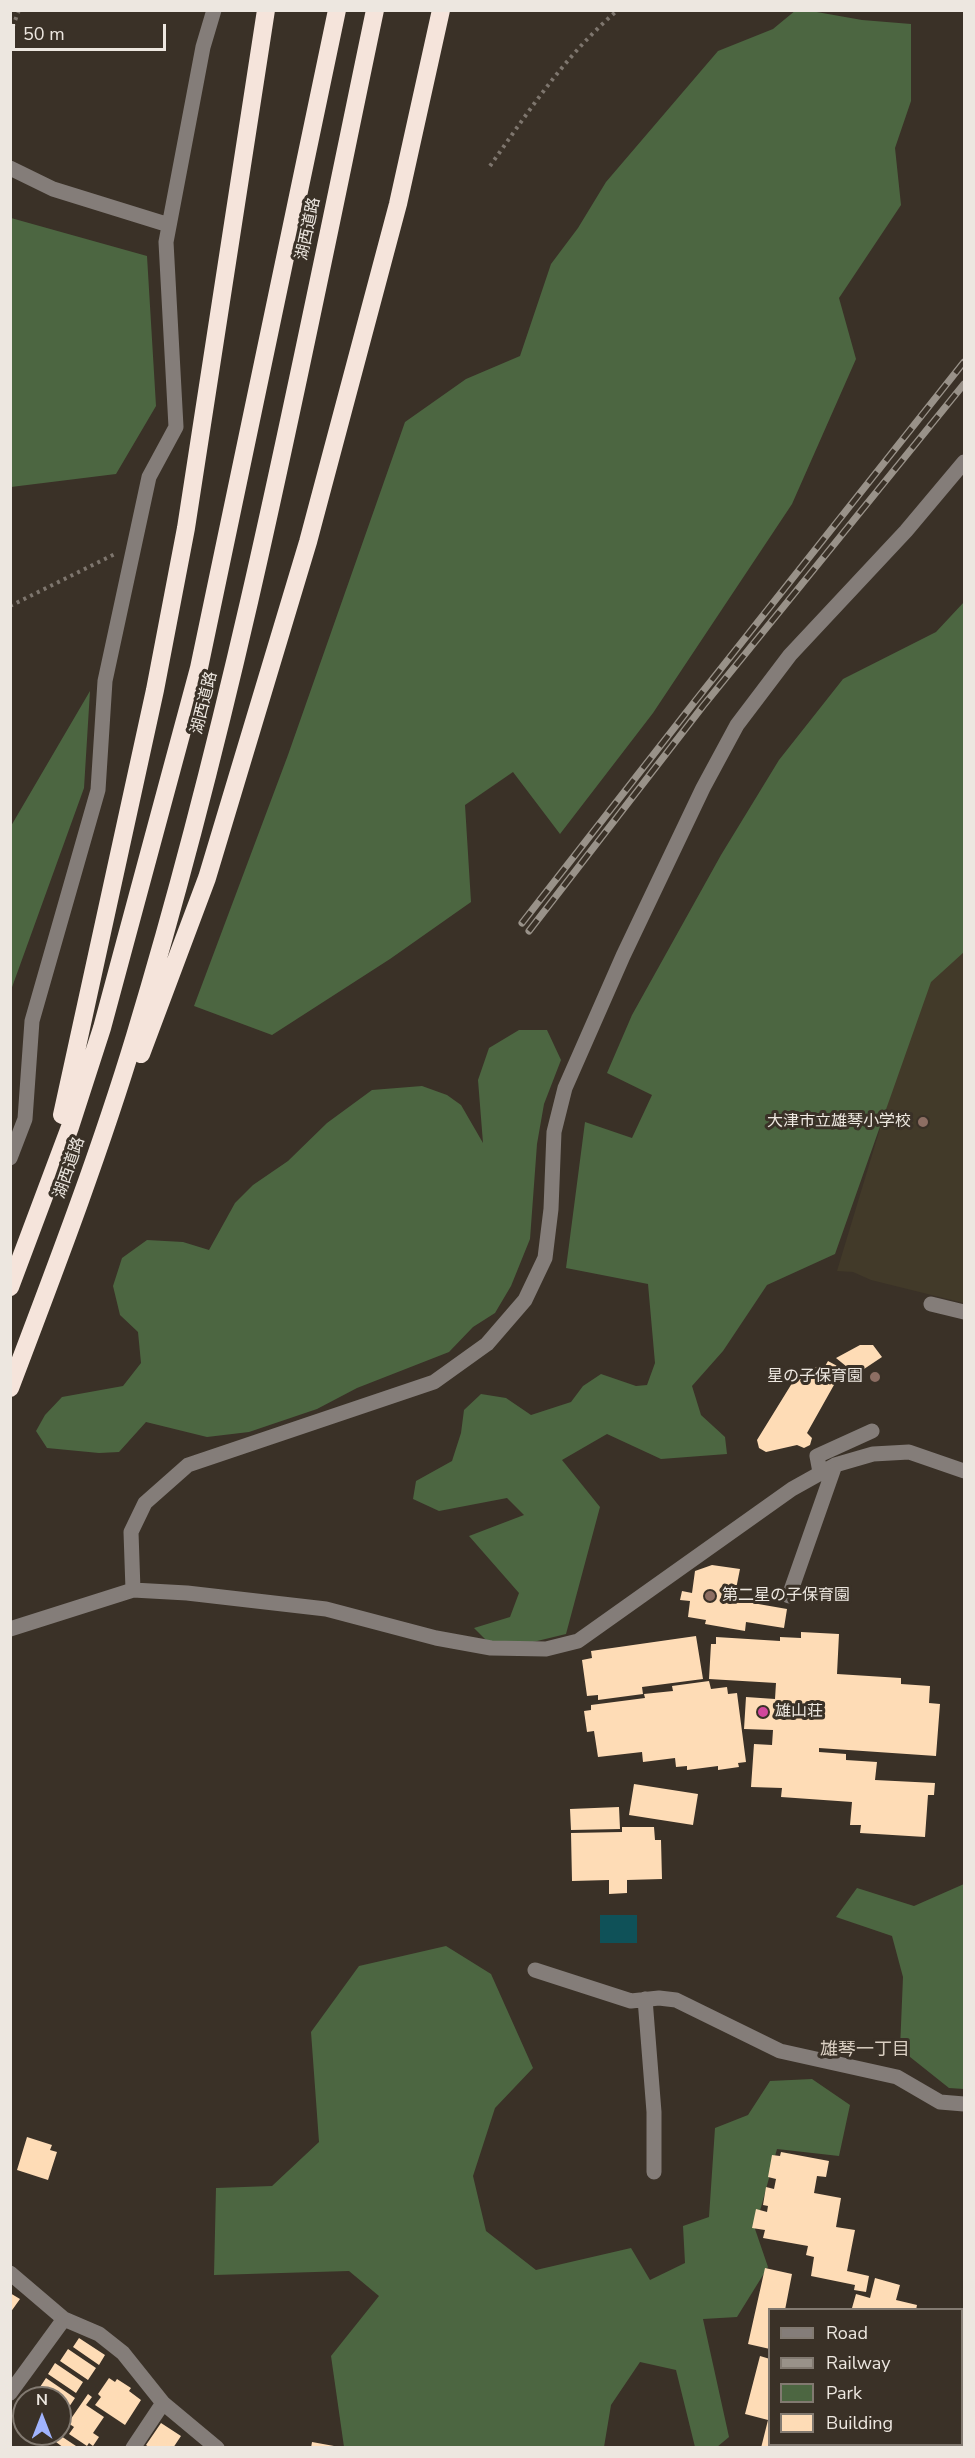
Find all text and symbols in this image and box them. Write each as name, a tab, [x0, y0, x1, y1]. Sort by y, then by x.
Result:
scale bar	[15, 12, 170, 50]
text: 50 m	[23, 22, 65, 46]
street label: 湖西道路	[293, 196, 325, 262]
street label: 湖西道路	[188, 670, 222, 736]
place label: 大津市立雄琴小学校	[767, 1112, 911, 1132]
marker: 大津市立雄琴小学校	[916, 1115, 930, 1129]
street label: 湖西道路	[51, 1135, 89, 1201]
place label: 星の子保育園	[767, 1367, 863, 1387]
marker: 星の子保育園	[868, 1370, 882, 1384]
place label: 第二星の子保育園	[722, 1586, 850, 1606]
marker: 第二星の子保育園	[703, 1589, 717, 1603]
place label: 雄山荘	[775, 1702, 823, 1722]
marker: 雄山荘	[756, 1705, 770, 1719]
district label: 雄琴一丁目	[820, 2040, 910, 2062]
legend	[768, 2308, 963, 2446]
text: Road	[826, 2321, 868, 2345]
text: Railway	[826, 2351, 891, 2375]
text: Park	[826, 2381, 862, 2405]
north arrow	[12, 2386, 72, 2446]
text: N	[36, 2389, 48, 2411]
text: Building	[826, 2411, 893, 2435]

